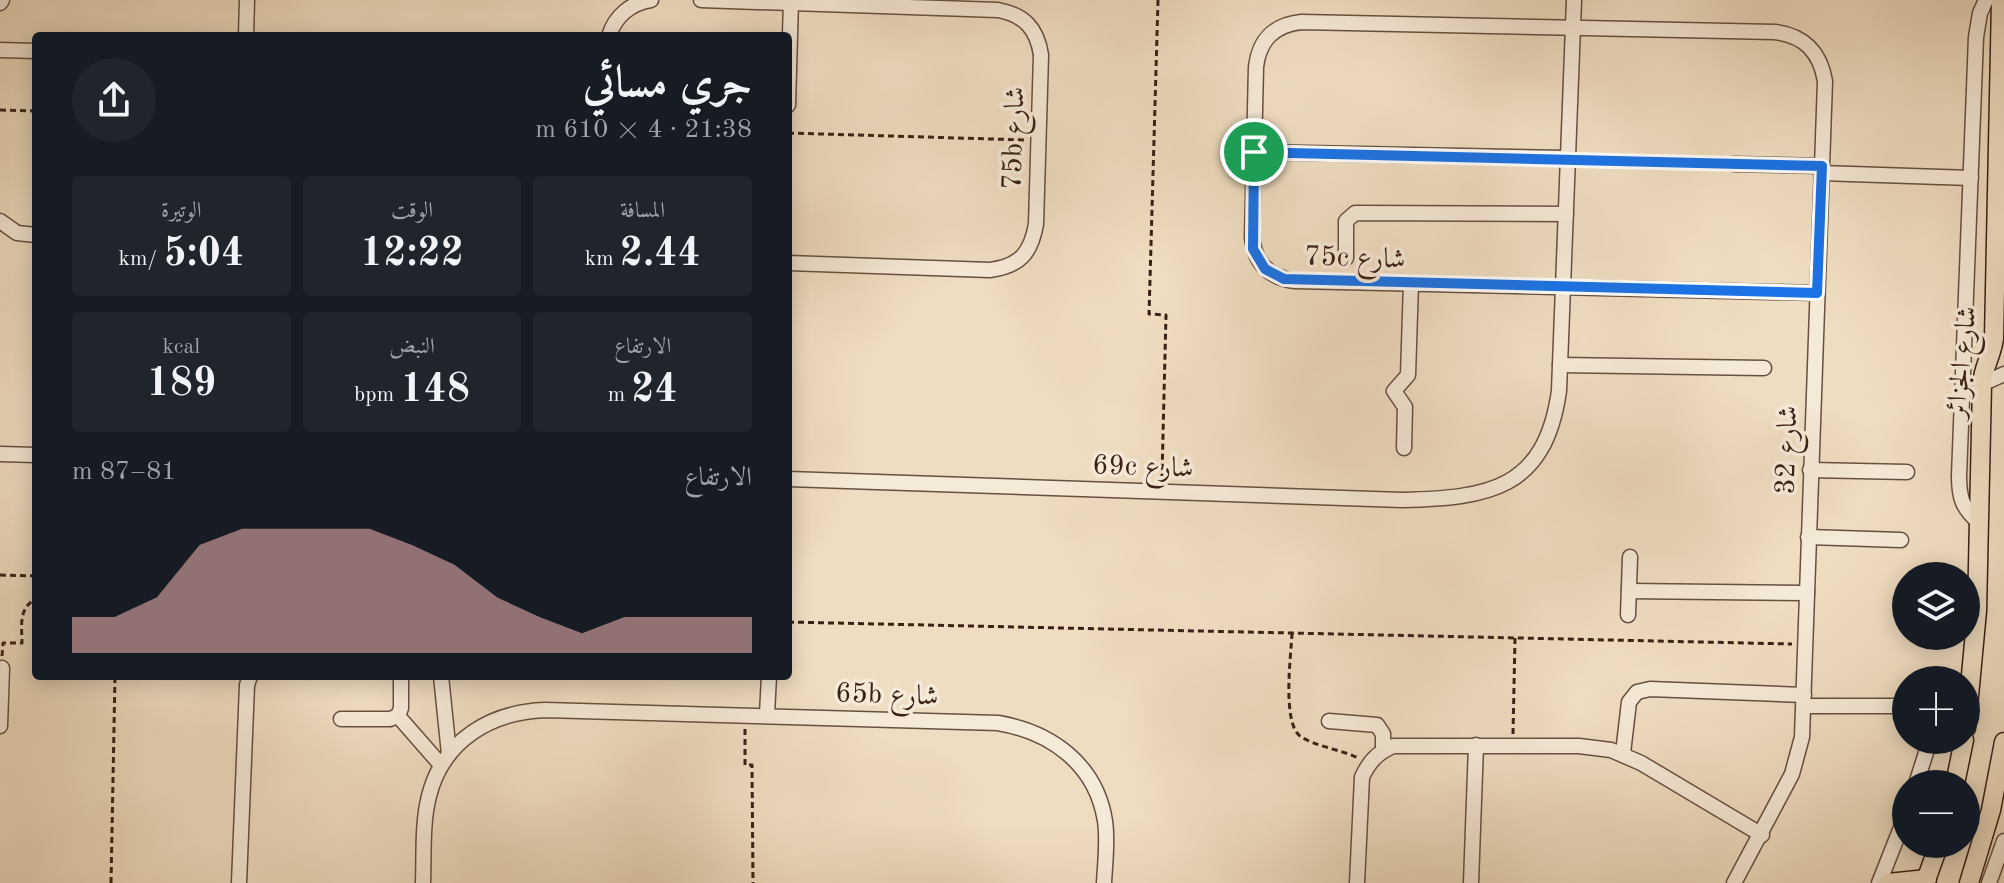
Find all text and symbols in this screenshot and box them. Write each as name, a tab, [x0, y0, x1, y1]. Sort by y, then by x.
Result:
button: share	[72, 58, 156, 142]
text: جري مسائي	[583, 62, 752, 106]
street label: 75b شارع	[999, 86, 1038, 190]
text: 21:38 · 4 × 610 m	[535, 117, 752, 143]
pin	[1220, 118, 1288, 186]
icon: arrive	[1232, 130, 1276, 174]
text: الوتيرة	[161, 200, 202, 222]
text: الوقت	[391, 200, 433, 222]
text: المسافة	[620, 200, 665, 222]
text: 5:04	[163, 235, 244, 275]
text: 12:22	[360, 235, 464, 275]
text: 2.44	[620, 235, 701, 275]
street label: 75c شارع	[1304, 243, 1406, 282]
text: /km	[118, 248, 163, 270]
text: km	[585, 248, 620, 270]
street label: شارع الجزائر	[1943, 305, 1990, 423]
text: kcal	[162, 336, 200, 358]
text: النبض	[389, 336, 435, 358]
text: الارتفاع	[614, 336, 671, 358]
text: 189	[147, 365, 216, 405]
text: 148	[400, 371, 470, 411]
text: 24	[631, 371, 678, 411]
text: bpm	[354, 384, 400, 406]
text: m	[608, 384, 631, 406]
street label: شارع 32	[1772, 405, 1811, 495]
street label: 69c شارع	[1092, 452, 1194, 491]
text: 81–87 m	[72, 459, 176, 485]
text: الارتفاع	[685, 465, 752, 491]
map controls	[1892, 562, 1980, 858]
button: layers	[1892, 562, 1980, 650]
button: +	[1892, 666, 1980, 754]
street label: 65b شارع	[835, 680, 939, 719]
button: −	[1892, 770, 1980, 858]

